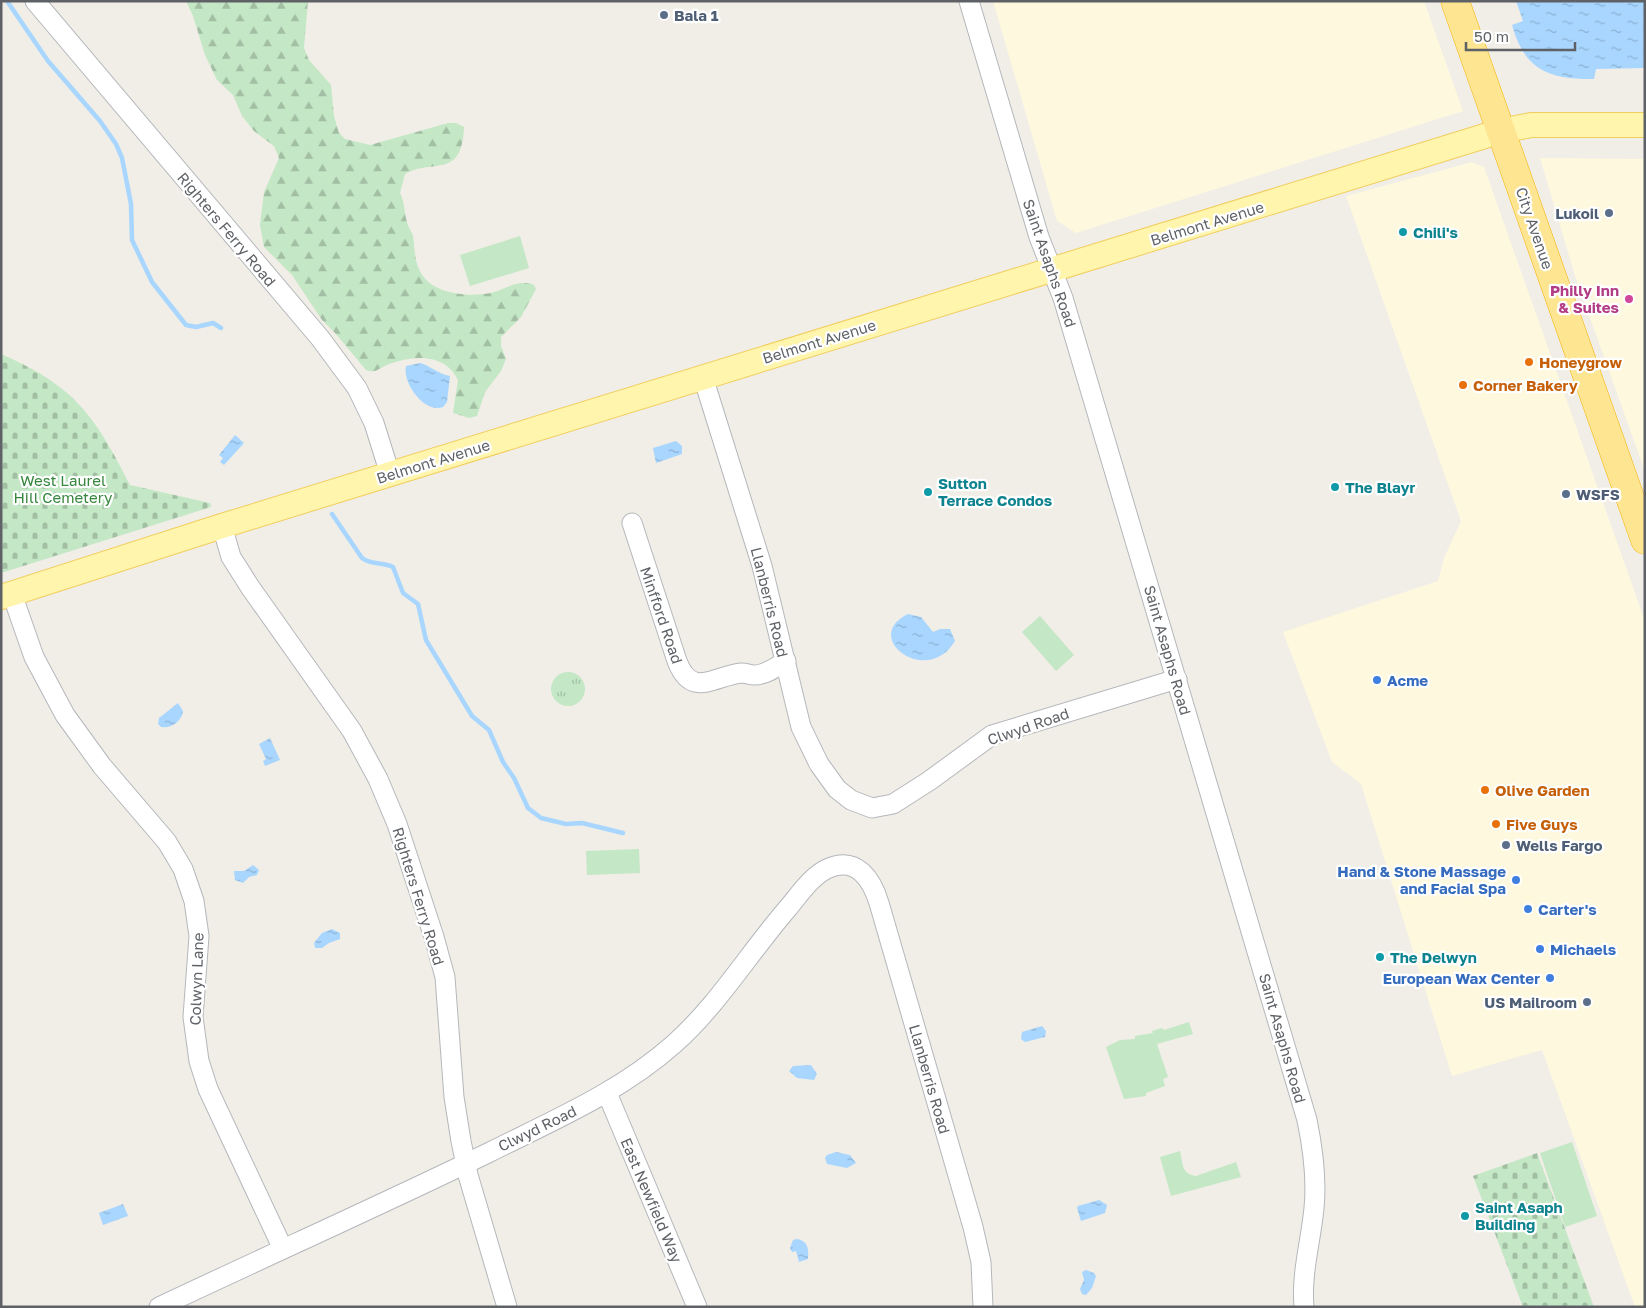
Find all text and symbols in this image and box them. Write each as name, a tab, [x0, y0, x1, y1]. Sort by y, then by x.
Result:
place label: Bala 1	[674, 6, 719, 24]
marker: Bala 1	[658, 9, 670, 21]
scale bar	[1466, 20, 1575, 52]
text: 50 m	[1474, 27, 1509, 45]
street label: Righters Ferry Road	[174, 168, 280, 290]
street label: City Avenue	[1513, 185, 1558, 272]
street label: Saint Asaphs Road	[1020, 197, 1080, 329]
street label: Belmont Avenue	[1148, 197, 1266, 249]
place label: Lukoil	[1555, 204, 1599, 222]
marker: Lukoil	[1603, 207, 1615, 219]
place label: Chili's	[1413, 223, 1458, 241]
marker: Chili's	[1397, 226, 1409, 238]
place label: Philly Inn & Suites	[1550, 281, 1619, 316]
marker: Philly Inn & Suites	[1623, 293, 1635, 305]
street label: Belmont Avenue	[760, 315, 878, 367]
place label: Honeygrow	[1539, 353, 1623, 371]
marker: Honeygrow	[1523, 356, 1535, 368]
place label: Corner Bakery	[1473, 376, 1578, 394]
marker: Corner Bakery	[1457, 379, 1469, 391]
street label: Belmont Avenue	[374, 435, 492, 487]
park label: West Laurel Hill Cemetery	[13, 471, 113, 506]
place label: Sutton Terrace Condos	[938, 474, 1052, 509]
place label: The Blayr	[1345, 478, 1415, 496]
marker: The Blayr	[1329, 481, 1341, 493]
place label: WSFS	[1576, 485, 1620, 503]
marker: Sutton Terrace Condos	[922, 486, 934, 498]
marker: WSFS	[1560, 488, 1572, 500]
street label: Llanberris Road	[748, 545, 792, 659]
street label: Minfford Road	[637, 564, 687, 666]
street label: Saint Asaphs Road	[1141, 583, 1195, 717]
place label: Acme	[1387, 671, 1428, 689]
marker: Acme	[1371, 674, 1383, 686]
street label: Clwyd Road	[985, 704, 1071, 748]
place label: Olive Garden	[1495, 781, 1590, 799]
marker: Olive Garden	[1479, 784, 1491, 796]
place label: Five Guys	[1506, 815, 1578, 833]
marker: Five Guys	[1490, 818, 1502, 830]
street label: Righters Ferry Road	[389, 825, 449, 967]
place label: Wells Fargo	[1516, 836, 1602, 854]
marker: Wells Fargo	[1500, 839, 1512, 851]
place label: Hand & Stone Massage and Facial Spa	[1337, 862, 1506, 897]
marker: Hand & Stone Massage and Facial Spa	[1510, 874, 1522, 886]
place label: Carter's	[1538, 900, 1597, 918]
marker: Carter's	[1522, 903, 1534, 915]
street label: Colwyn Lane	[185, 932, 207, 1026]
place label: Michaels	[1550, 940, 1616, 958]
marker: Michaels	[1534, 943, 1546, 955]
place label: The Delwyn	[1390, 948, 1477, 966]
marker: The Delwyn	[1374, 951, 1386, 963]
place label: European Wax Center	[1383, 969, 1540, 987]
street label: Saint Asaphs Road	[1256, 971, 1310, 1105]
marker: European Wax Center	[1544, 972, 1556, 984]
place label: US Mailroom	[1484, 993, 1577, 1011]
marker: US Mailroom	[1581, 996, 1593, 1008]
street label: Llanberris Road	[906, 1022, 954, 1136]
street label: Clwyd Road	[495, 1101, 579, 1155]
street label: East Newfield Way	[618, 1135, 687, 1266]
place label: Saint Asaph Building	[1475, 1198, 1563, 1233]
marker: Saint Asaph Building	[1459, 1210, 1471, 1222]

